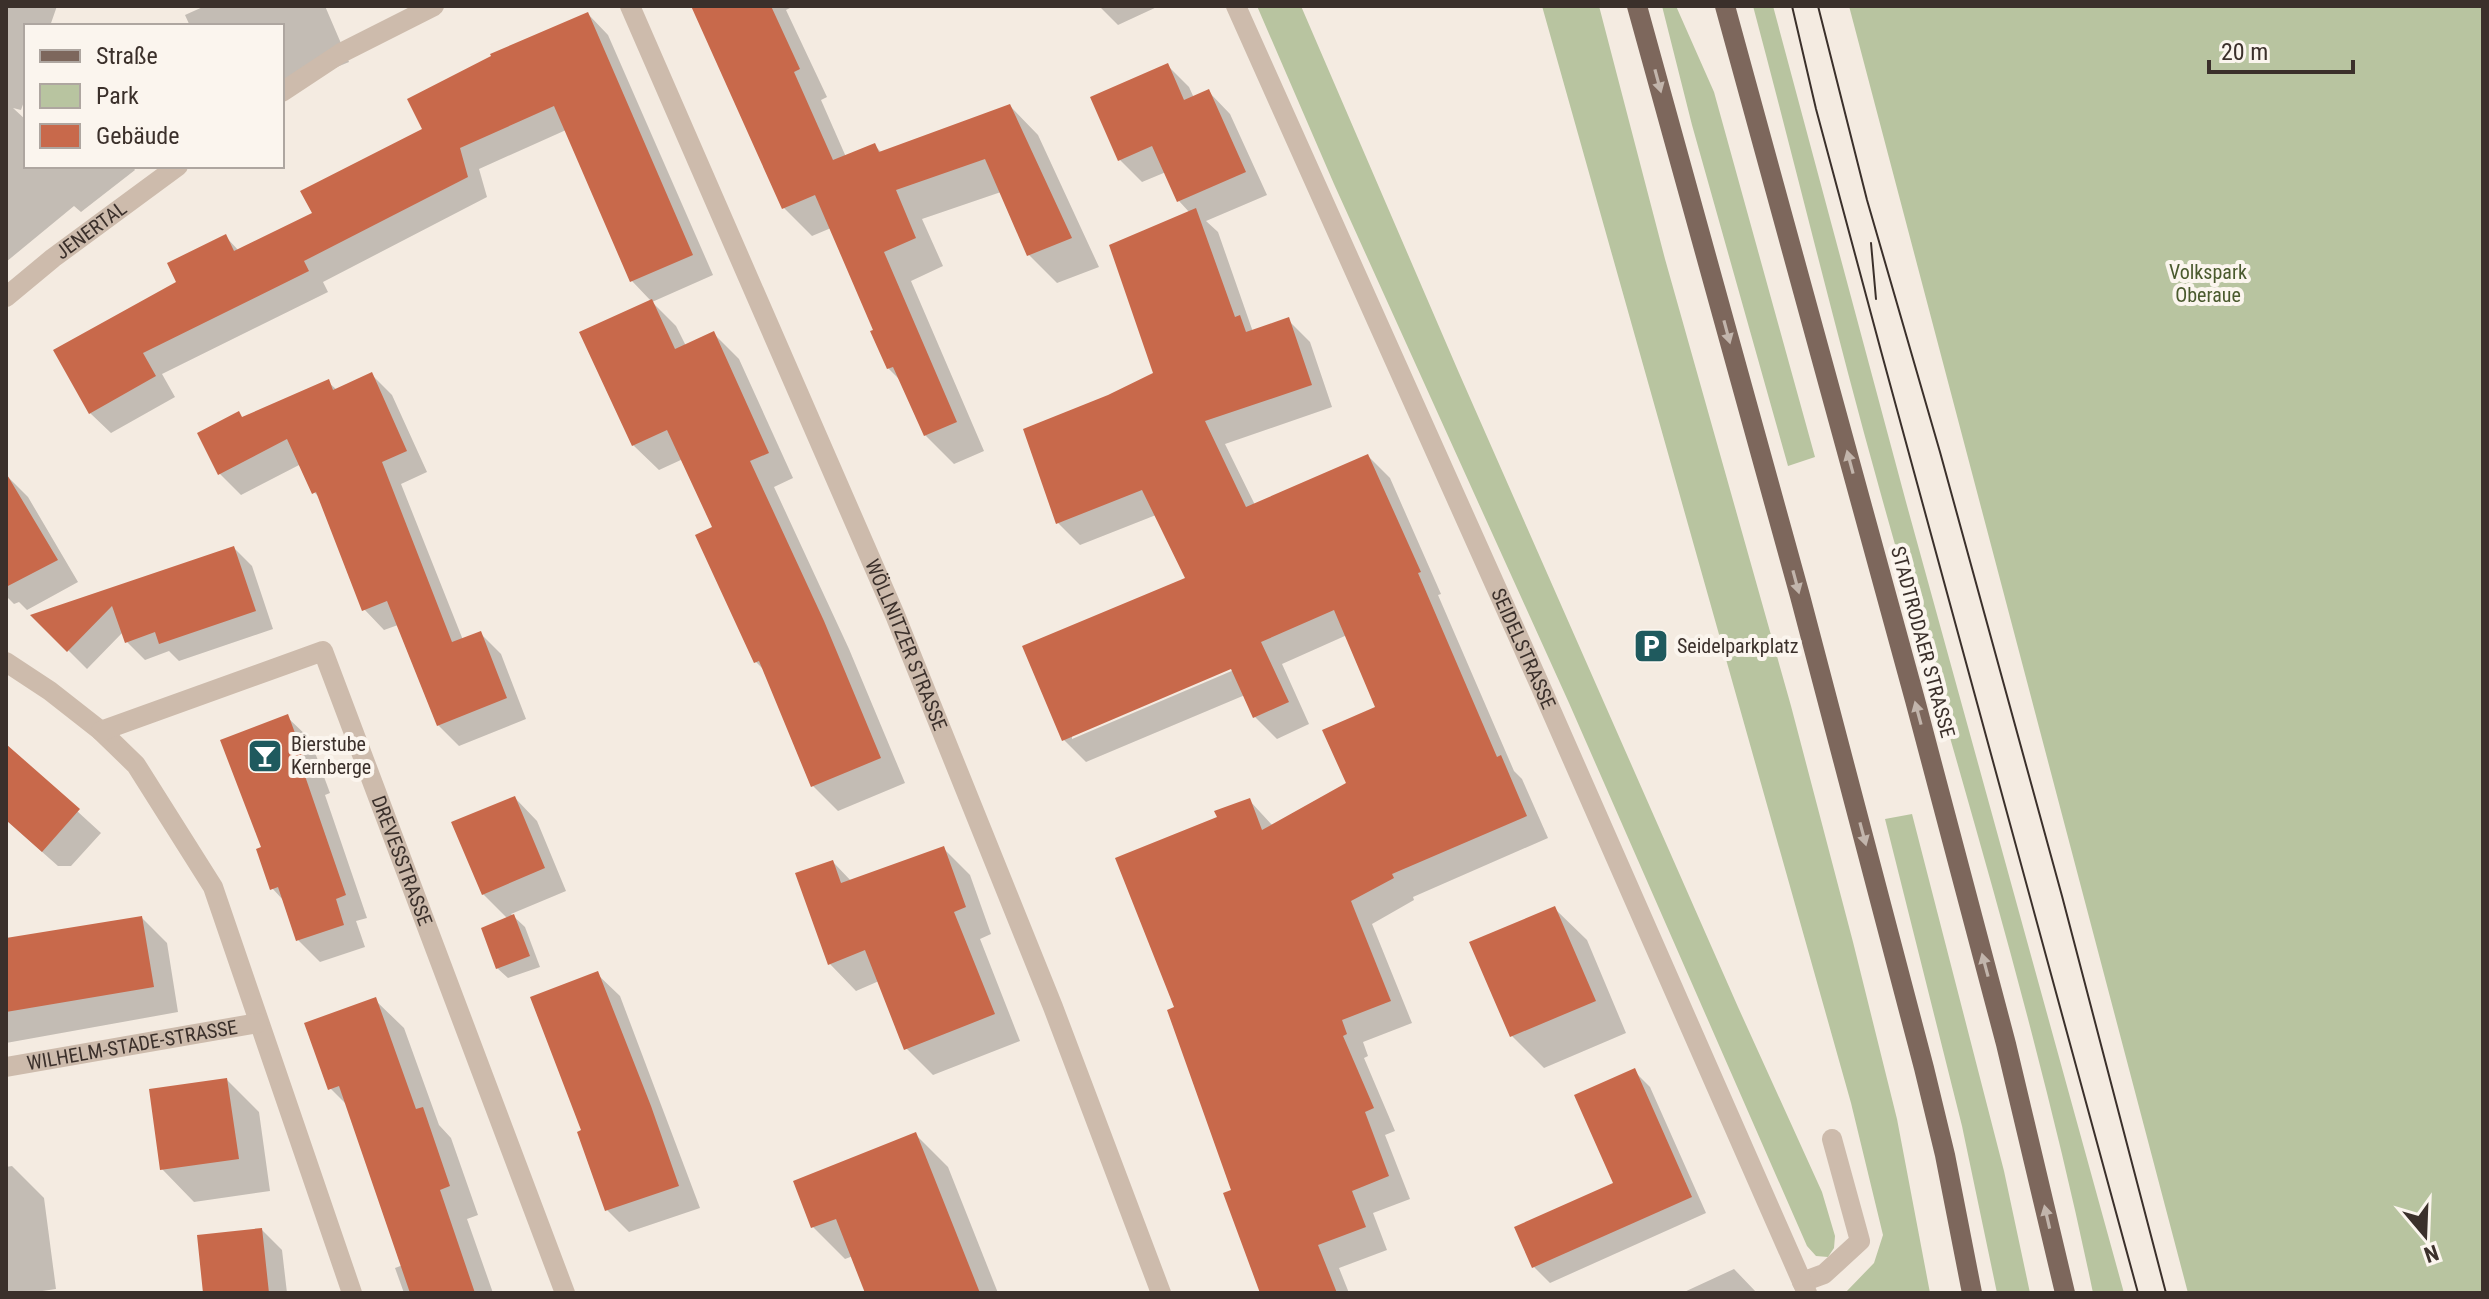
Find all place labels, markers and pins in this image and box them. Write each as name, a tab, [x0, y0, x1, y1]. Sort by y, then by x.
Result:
parking icon: Seidelparkplatz	[1632, 627, 1670, 665]
place label: Seidelparkplatz	[1677, 634, 1799, 658]
place label: Bierstube Kernberge	[291, 732, 371, 779]
bar icon: Bierstube Kernberge	[246, 737, 284, 775]

